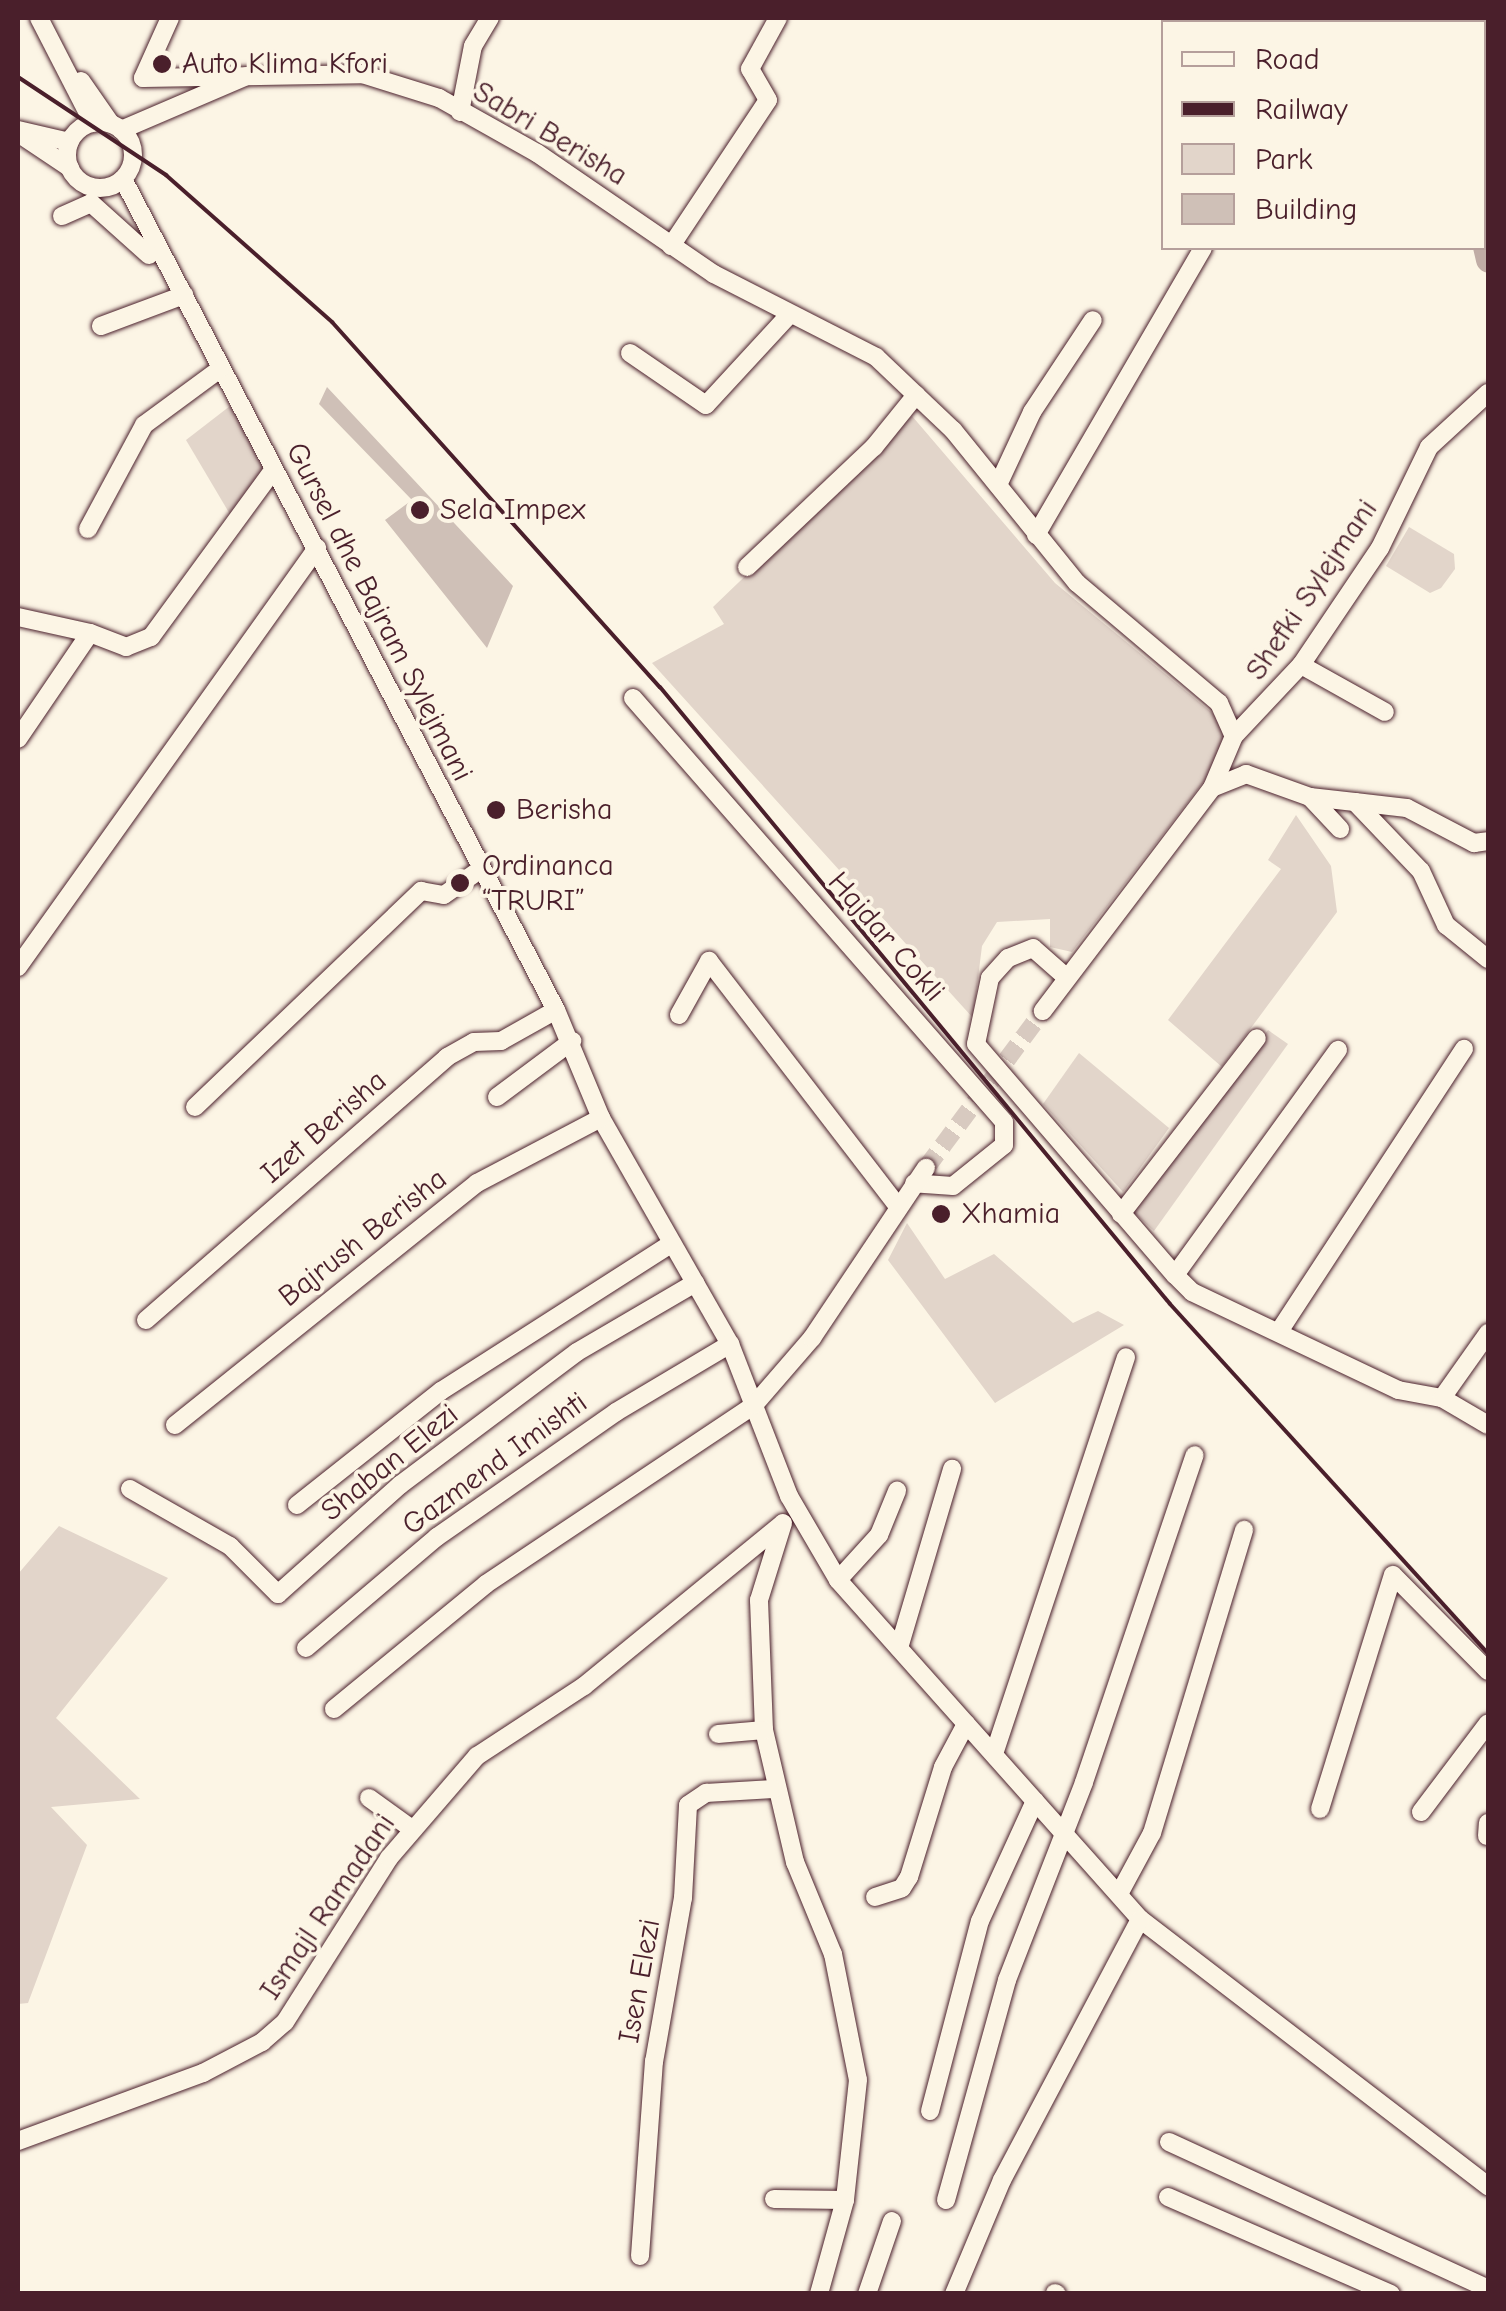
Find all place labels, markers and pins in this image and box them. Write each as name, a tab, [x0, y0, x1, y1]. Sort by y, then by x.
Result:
place label: Auto Klima Kfori	[182, 46, 388, 82]
marker: Auto Klima Kfori	[151, 53, 173, 75]
place label: Sela Impex	[440, 492, 585, 528]
marker: Sela Impex	[409, 499, 431, 521]
place label: Berisha	[516, 792, 612, 828]
marker: Berisha	[485, 799, 507, 821]
place label: Ordinanca “TRURI”	[482, 848, 614, 918]
marker: Ordinanca “TRURI”	[447, 870, 473, 896]
place label: Xhamia	[961, 1196, 1060, 1232]
marker: Xhamia	[930, 1203, 952, 1225]

